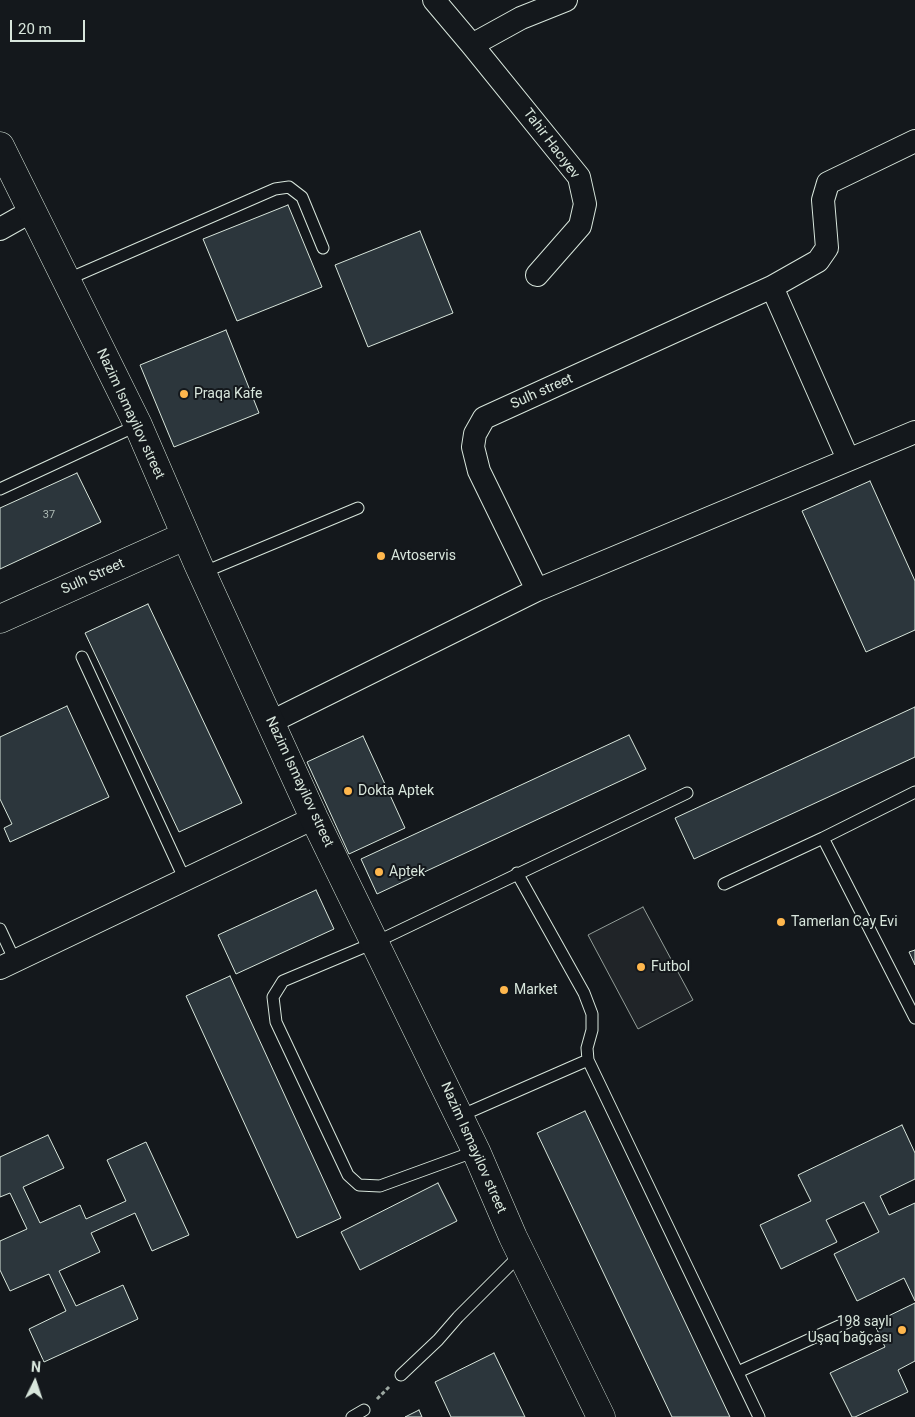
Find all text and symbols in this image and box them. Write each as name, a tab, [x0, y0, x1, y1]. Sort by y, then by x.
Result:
scale bar	[12, 10, 88, 42]
text: 20 m	[18, 20, 52, 38]
street label: Tahir Hacıyev	[519, 106, 583, 182]
street label: Nazim Ismayilov street	[92, 346, 168, 482]
street label: Sulh street	[508, 371, 576, 413]
place label: Praqa Kafe	[194, 386, 262, 402]
marker: Praqa Kafe	[178, 388, 190, 400]
house number: 37	[43, 508, 55, 522]
place label: Avtoservis	[391, 548, 456, 564]
marker: Avtoservis	[375, 550, 387, 562]
street label: Sulh Street	[59, 556, 127, 598]
street label: Nazim Ismayilov street	[261, 714, 337, 850]
place label: Dokta Aptek	[358, 783, 434, 799]
marker: Dokta Aptek	[342, 785, 354, 797]
place label: Aptek	[389, 864, 425, 880]
marker: Aptek	[373, 866, 385, 878]
place label: Tamerlan Cay Evi	[791, 914, 898, 930]
marker: Tamerlan Cay Evi	[775, 916, 787, 928]
place label: Futbol	[651, 959, 690, 975]
marker: Futbol	[635, 961, 647, 973]
place label: Market	[514, 982, 558, 998]
marker: Market	[498, 984, 510, 996]
street label: Nazim Ismayilov street	[436, 1080, 510, 1216]
place label: 198 saylı Uşaq bağçası	[808, 1314, 892, 1346]
marker: 198 saylı Uşaq bağçası	[896, 1324, 908, 1336]
north arrow	[10, 1357, 60, 1407]
text: N	[31, 1359, 42, 1375]

